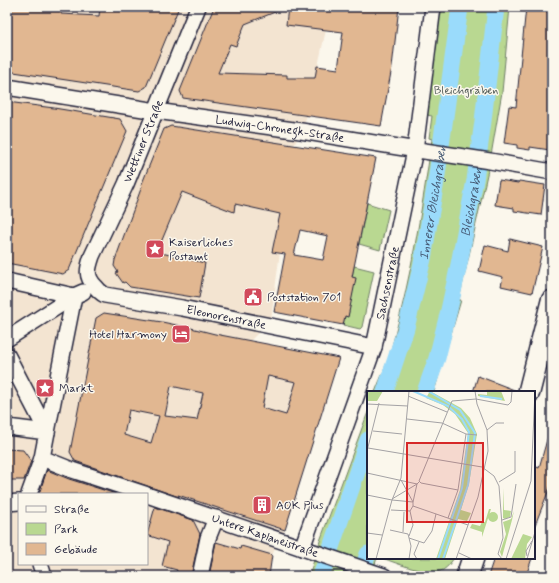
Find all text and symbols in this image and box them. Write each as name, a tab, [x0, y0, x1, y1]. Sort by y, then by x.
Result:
park label: Bleichgräben	[434, 83, 498, 99]
street label: Wettiner Straße	[120, 98, 168, 185]
street label: Ludwig-Chronegk-Straße	[214, 112, 345, 147]
water label: Innerer Bleichgraben	[416, 143, 451, 261]
water label: Bleichgraben	[457, 166, 487, 238]
place label: Kaiserliches Postamt	[169, 235, 234, 265]
place icon: Kaiserliches Postamt	[144, 238, 166, 260]
street label: Sachsenstraße	[373, 245, 404, 321]
public building icon: Poststation 701	[242, 286, 264, 308]
place label: Poststation 701	[267, 290, 341, 306]
street label: Eleonorenstraße	[185, 302, 268, 334]
hotel icon: Hotel Harmony	[170, 323, 192, 345]
place label: Hotel Harmony	[89, 327, 167, 343]
place icon: Markt	[34, 377, 56, 399]
place label: Markt	[59, 381, 94, 397]
inset map	[367, 391, 535, 559]
legend	[18, 493, 148, 565]
building icon: AOK Plus	[251, 494, 273, 516]
place label: AOK Plus	[276, 498, 324, 514]
text: Straße	[54, 502, 89, 518]
street label: Untere Kaplaneistraße	[209, 511, 321, 562]
text: Park	[54, 522, 78, 538]
text: Gebäude	[54, 542, 97, 558]

